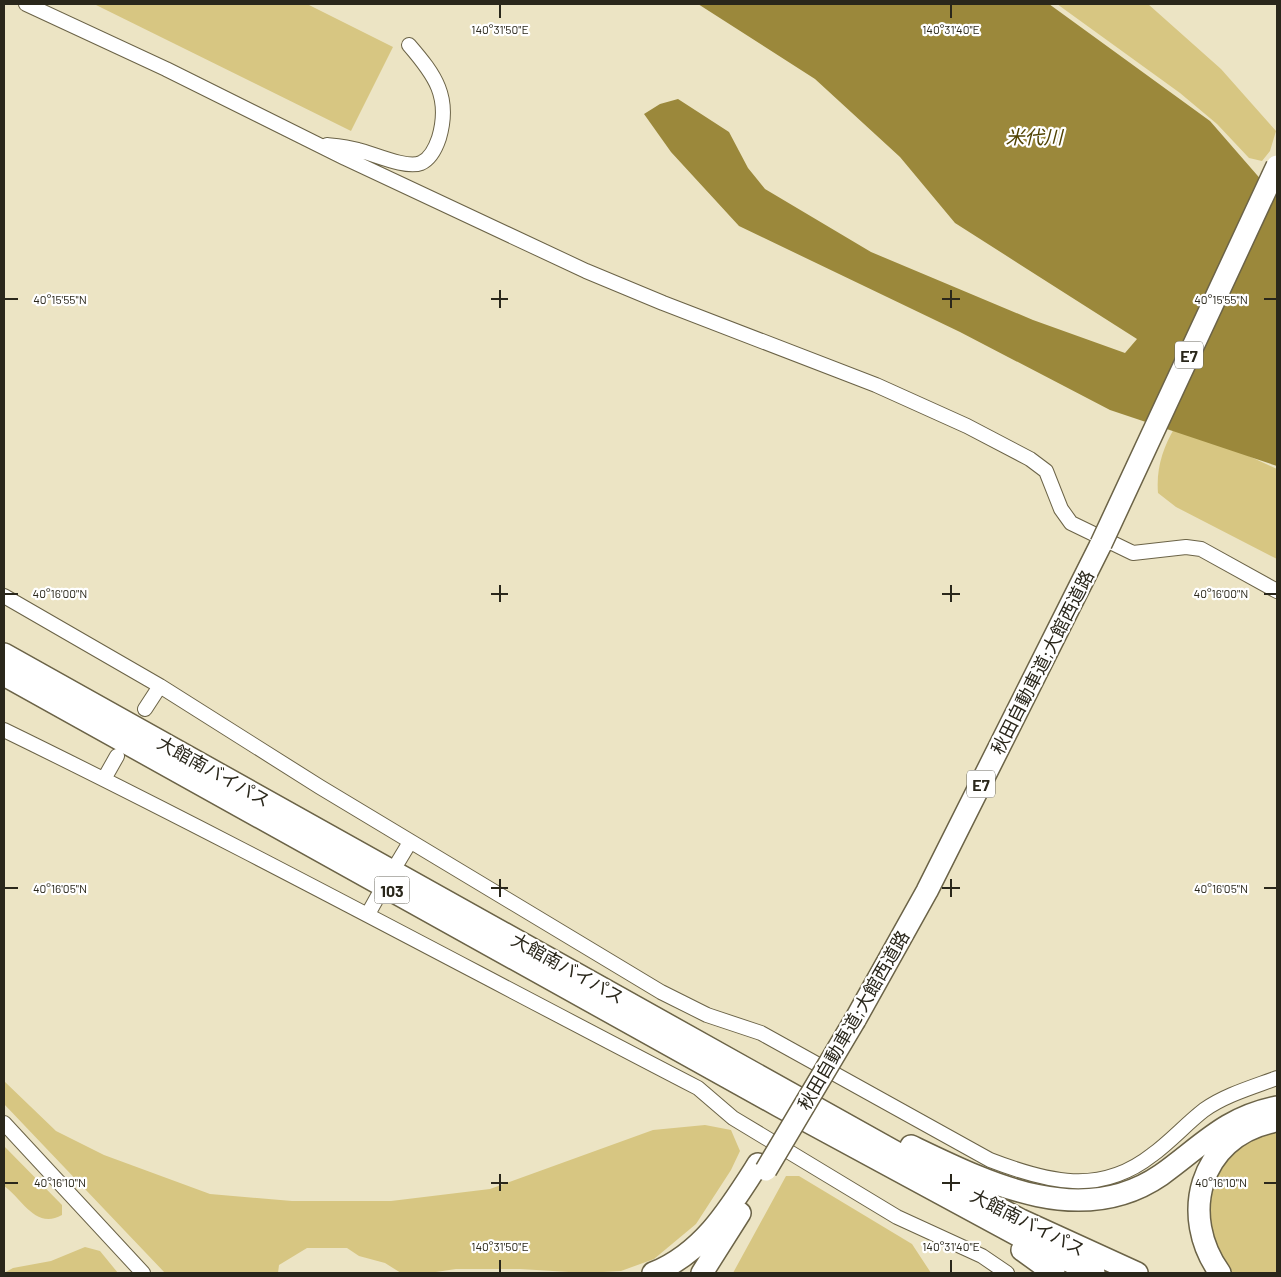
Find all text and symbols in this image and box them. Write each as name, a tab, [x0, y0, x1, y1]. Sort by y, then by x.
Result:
text: 140°31'50"E	[471, 22, 529, 36]
text: 140°31'40"E	[922, 22, 980, 36]
water label: 米代川	[1005, 125, 1064, 148]
text: 40°15'55"N	[33, 292, 87, 306]
text: 40°15'55"N	[1194, 292, 1248, 306]
road number: E7	[1175, 342, 1203, 368]
street label: 秋田自動車道;大館西道路	[986, 566, 1098, 758]
text: 40°16'00"N	[33, 586, 87, 600]
text: 40°16'00"N	[1194, 586, 1248, 600]
street label: 大館南バイパス	[154, 731, 274, 811]
road number: E7	[967, 771, 995, 798]
road number: 103	[374, 876, 410, 904]
text: 40°16'05"N	[33, 881, 87, 895]
text: 40°16'05"N	[1194, 881, 1248, 895]
street label: 秋田自動車道;大館西道路	[793, 926, 913, 1114]
street label: 大館南バイパス	[508, 928, 628, 1008]
text: 40°16'10"N	[34, 1175, 86, 1189]
text: 40°16'10"N	[1195, 1175, 1247, 1189]
street label: 大館南バイパス	[967, 1184, 1089, 1260]
text: 140°31'50"E	[471, 1239, 529, 1253]
text: 140°31'40"E	[922, 1239, 980, 1253]

